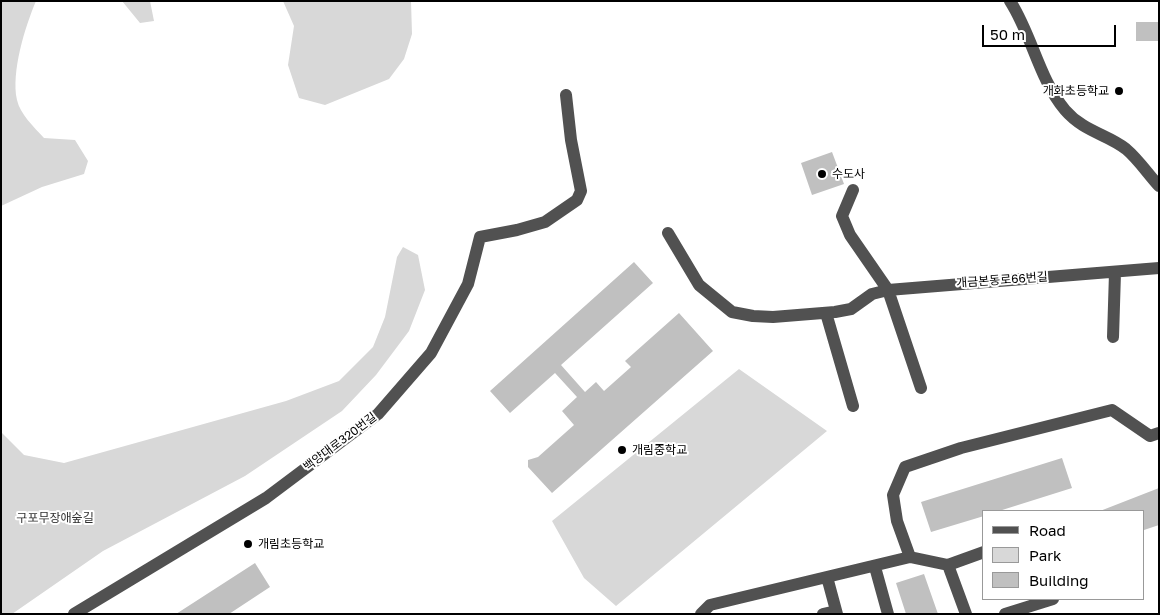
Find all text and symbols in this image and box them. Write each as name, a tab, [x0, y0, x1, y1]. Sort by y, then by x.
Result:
scale bar	[985, 15, 1119, 47]
text: 50 m	[990, 25, 1025, 43]
place label: 개화초등학교	[1043, 84, 1109, 98]
marker: 개화초등학교	[1113, 85, 1125, 97]
place label: 수도사	[832, 167, 865, 181]
marker: 수도사	[816, 168, 828, 180]
street label: 개금본동로66번길	[956, 270, 1048, 290]
street label: 백양대로320번길	[301, 410, 379, 474]
place label: 개림중학교	[632, 443, 687, 457]
marker: 개림중학교	[616, 444, 628, 456]
legend	[982, 510, 1145, 600]
park label: 구포무장애숲길	[16, 511, 94, 525]
text: Road	[1029, 521, 1066, 539]
place label: 개림초등학교	[258, 537, 324, 551]
marker: 개림초등학교	[242, 538, 254, 550]
text: Park	[1029, 546, 1061, 564]
text: Building	[1029, 571, 1089, 589]

